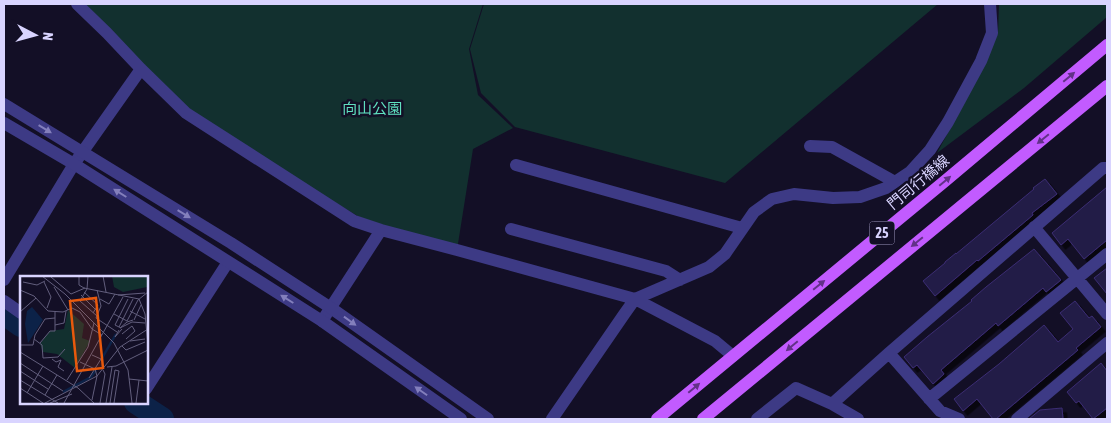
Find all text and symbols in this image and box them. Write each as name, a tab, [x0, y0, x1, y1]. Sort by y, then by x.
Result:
north arrow	[10, 10, 60, 60]
text: N	[40, 31, 56, 41]
one-way arrow	[1063, 71, 1075, 83]
park label: 向山公園	[342, 100, 402, 117]
one-way arrow	[39, 125, 52, 134]
one-way arrow	[1036, 134, 1049, 145]
street label: 門司行橋線	[884, 151, 952, 213]
one-way arrow	[938, 176, 951, 187]
one-way arrow	[113, 189, 127, 198]
one-way arrow	[178, 209, 191, 219]
road number: 25	[870, 222, 894, 244]
one-way arrow	[911, 237, 924, 248]
inset map	[20, 276, 148, 403]
one-way arrow	[813, 279, 826, 290]
one-way arrow	[280, 294, 293, 304]
one-way arrow	[343, 316, 357, 326]
one-way arrow	[786, 340, 798, 352]
one-way arrow	[687, 383, 700, 394]
one-way arrow	[414, 386, 428, 396]

